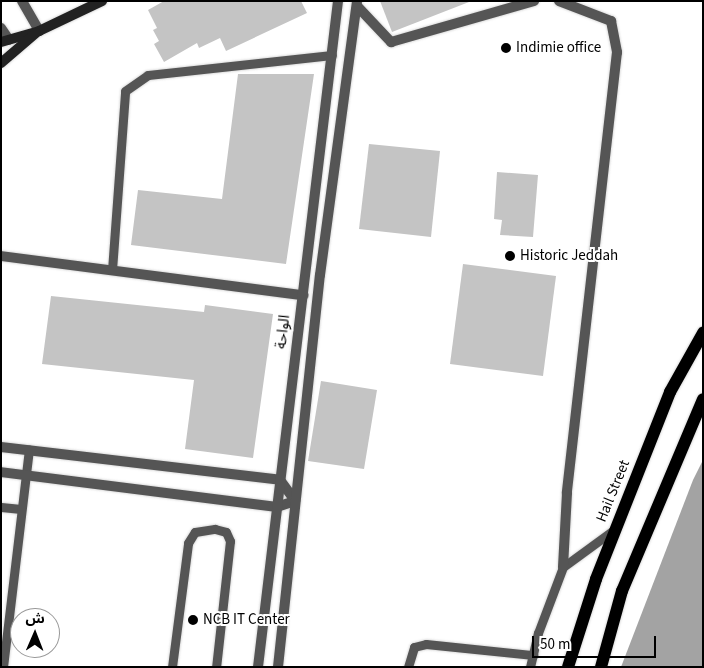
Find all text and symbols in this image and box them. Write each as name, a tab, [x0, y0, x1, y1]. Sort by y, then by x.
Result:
place label: Indimie office	[516, 39, 601, 57]
marker: Indimie office	[500, 42, 512, 54]
place label: Historic Jeddah	[520, 247, 618, 265]
marker: Historic Jeddah	[504, 250, 516, 262]
street label: الواحة	[272, 314, 294, 350]
street label: Hail Street	[592, 457, 634, 525]
north arrow	[10, 608, 60, 658]
text: ش	[25, 609, 45, 629]
place label: NCB IT Center	[203, 611, 290, 629]
marker: NCB IT Center	[187, 614, 199, 626]
scale bar	[534, 626, 658, 658]
text: 50 m	[540, 634, 570, 655]

